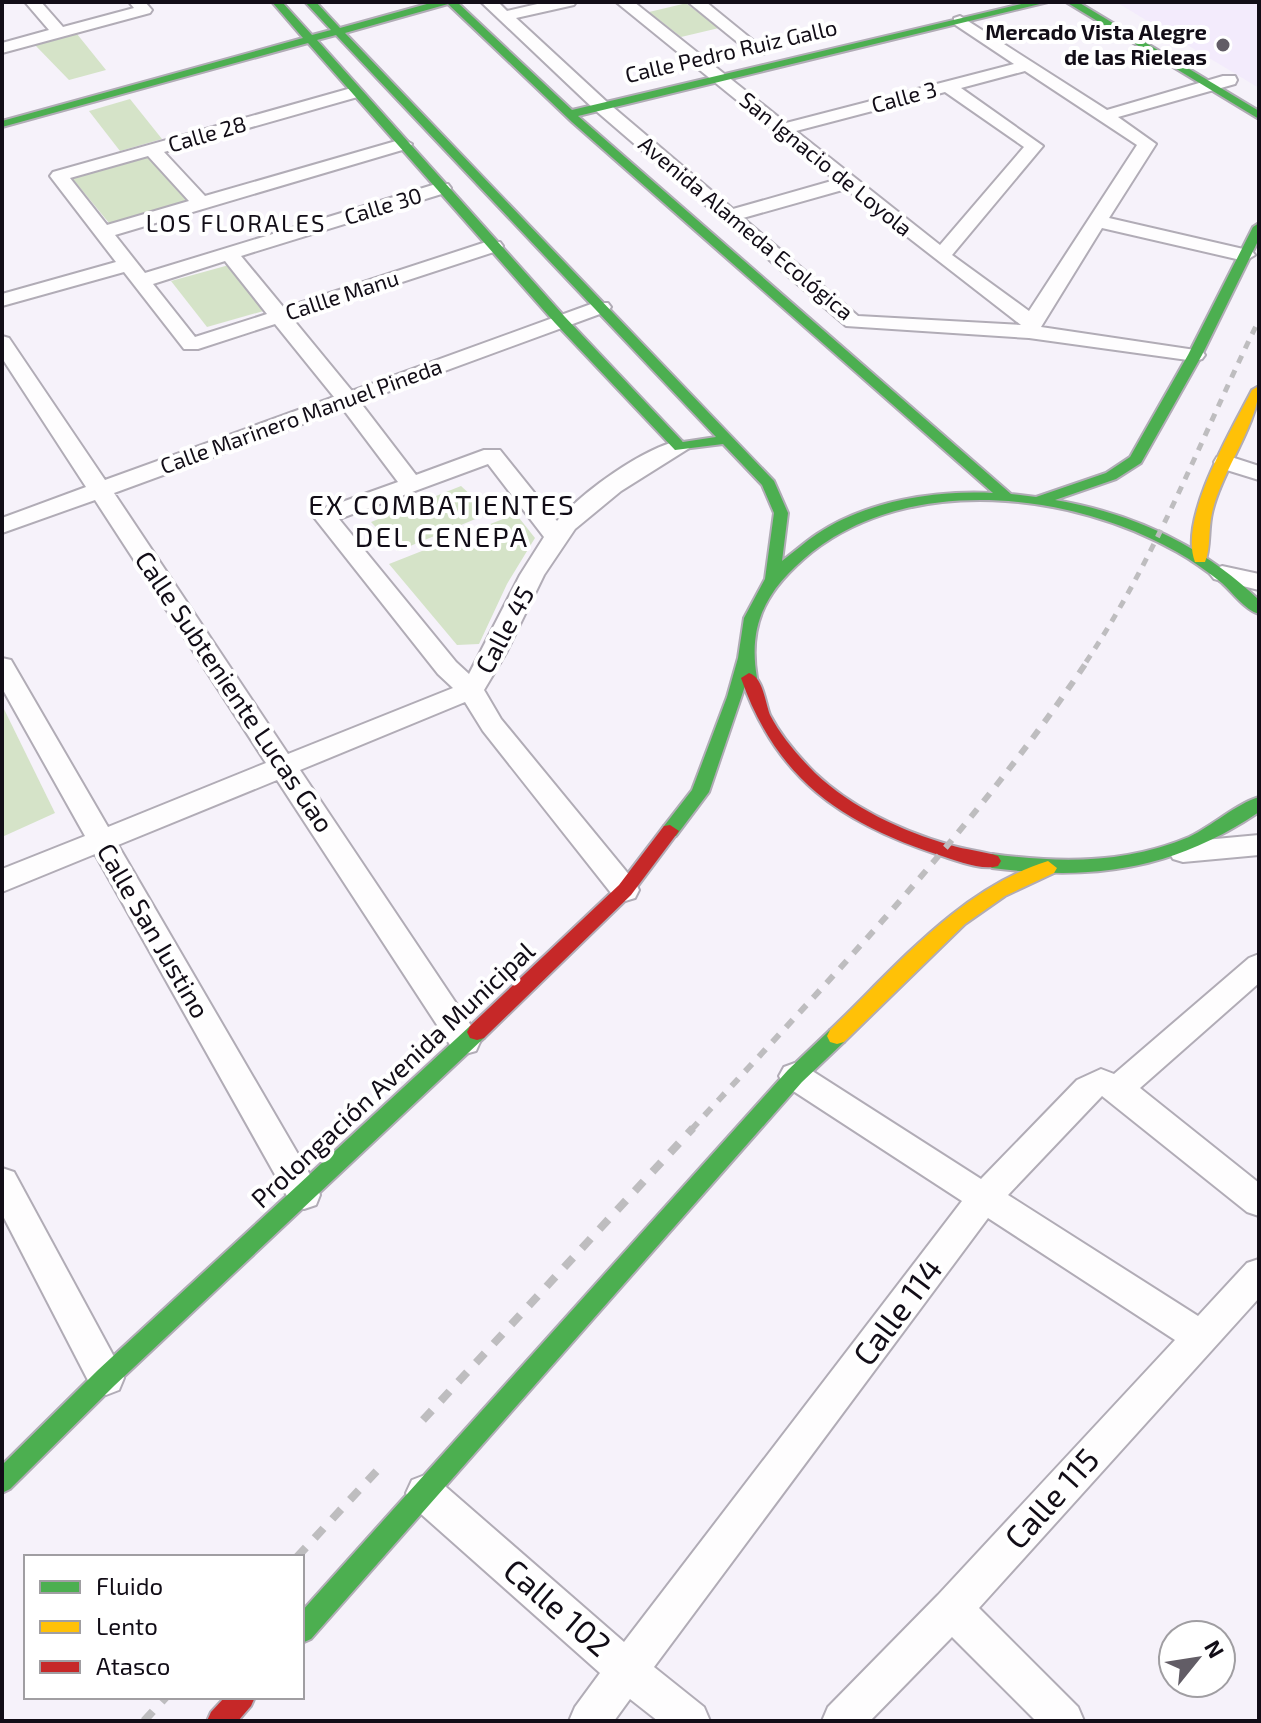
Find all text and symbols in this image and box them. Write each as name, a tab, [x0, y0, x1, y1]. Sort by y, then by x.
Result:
street label: Calle Pedro Ruiz Gallo	[622, 13, 839, 87]
place label: Mercado Vista Alegre de las Rieleas	[985, 18, 1207, 69]
marker: Mercado Vista Alegre de las Rieleas	[1214, 36, 1232, 54]
street label: Calle 3	[868, 75, 939, 117]
street label: San Ignacio de Loyola	[735, 86, 918, 241]
street label: Calle 28	[165, 109, 249, 157]
street label: Avenida Alameda Ecológica	[634, 130, 859, 325]
street label: Calle 30	[341, 181, 425, 229]
district label: LOS FLORALES	[146, 208, 326, 237]
street label: Callle Manu	[282, 264, 402, 325]
street label: Calle Marinero Manuel Pineda	[156, 352, 445, 478]
district label: EX COMBATIENTES DEL CENEPA	[308, 487, 576, 553]
street label: Calle Subteniente Lucas Gao	[130, 545, 341, 838]
street label: Calle 45	[468, 580, 539, 678]
street label: Calle San Justino	[92, 837, 217, 1023]
street label: Prolongación Avenida Municipal	[244, 934, 540, 1213]
street label: Calle 114	[844, 1250, 949, 1372]
street label: Calle 115	[996, 1440, 1105, 1556]
street label: Calle 102	[497, 1550, 620, 1663]
legend	[24, 1555, 304, 1699]
text: Fluido	[96, 1571, 163, 1600]
text: Lento	[96, 1611, 158, 1640]
north arrow	[1157, 1619, 1237, 1699]
text: N	[1200, 1635, 1230, 1662]
text: Atasco	[96, 1651, 170, 1680]

